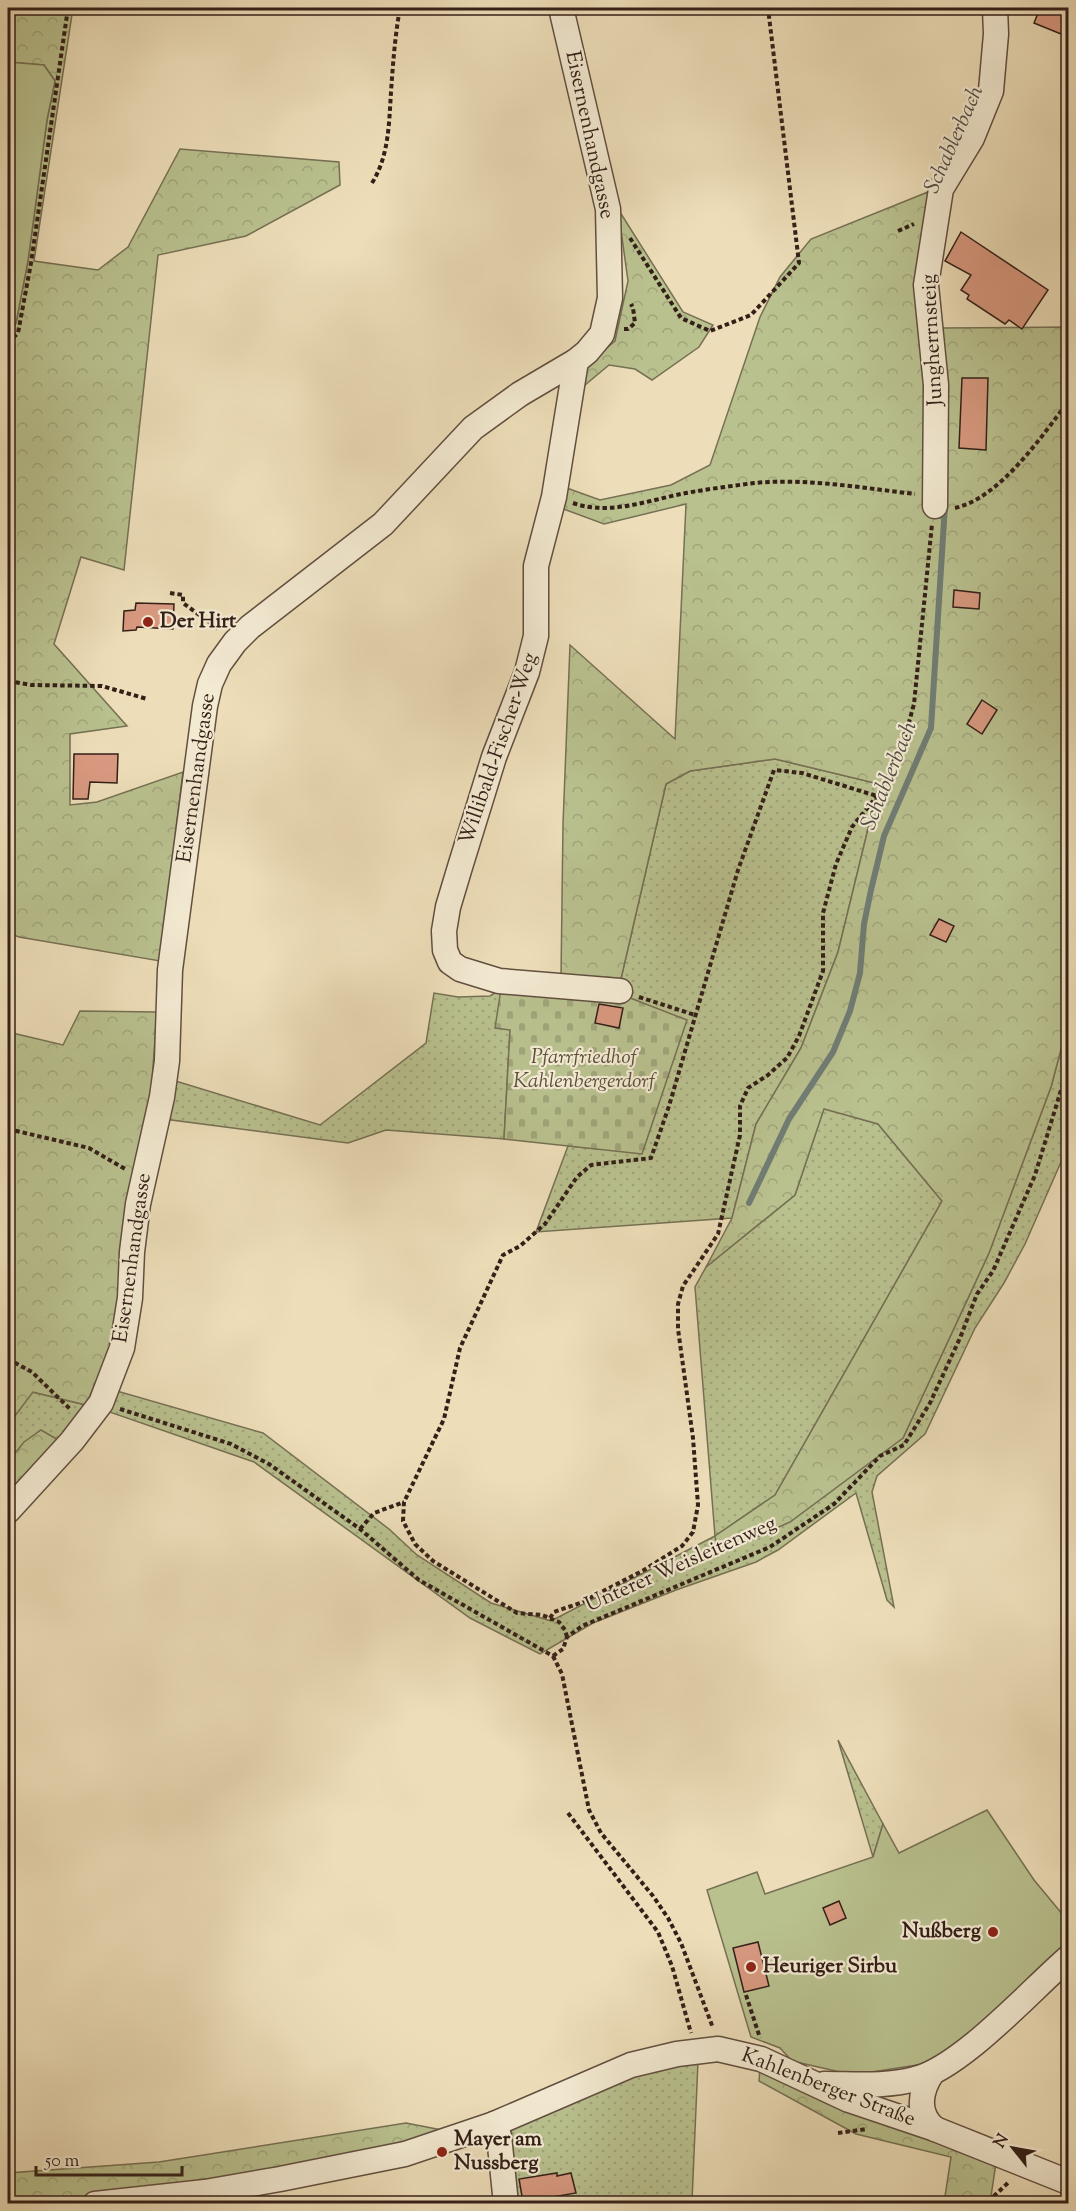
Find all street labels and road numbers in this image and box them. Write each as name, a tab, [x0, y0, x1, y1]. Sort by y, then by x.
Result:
street label: Eisernenhandgasse	[557, 48, 621, 222]
street label: Jungherrnsteig	[915, 273, 951, 408]
street label: Willibald-Fischer-Weg	[452, 649, 546, 849]
street label: Eisernenhandgasse	[170, 691, 224, 865]
street label: Eisernenhandgasse	[106, 1171, 160, 1345]
street label: Unterer Weisleitenweg	[580, 1509, 782, 1621]
street label: Kahlenberger Straße	[737, 2041, 919, 2135]

